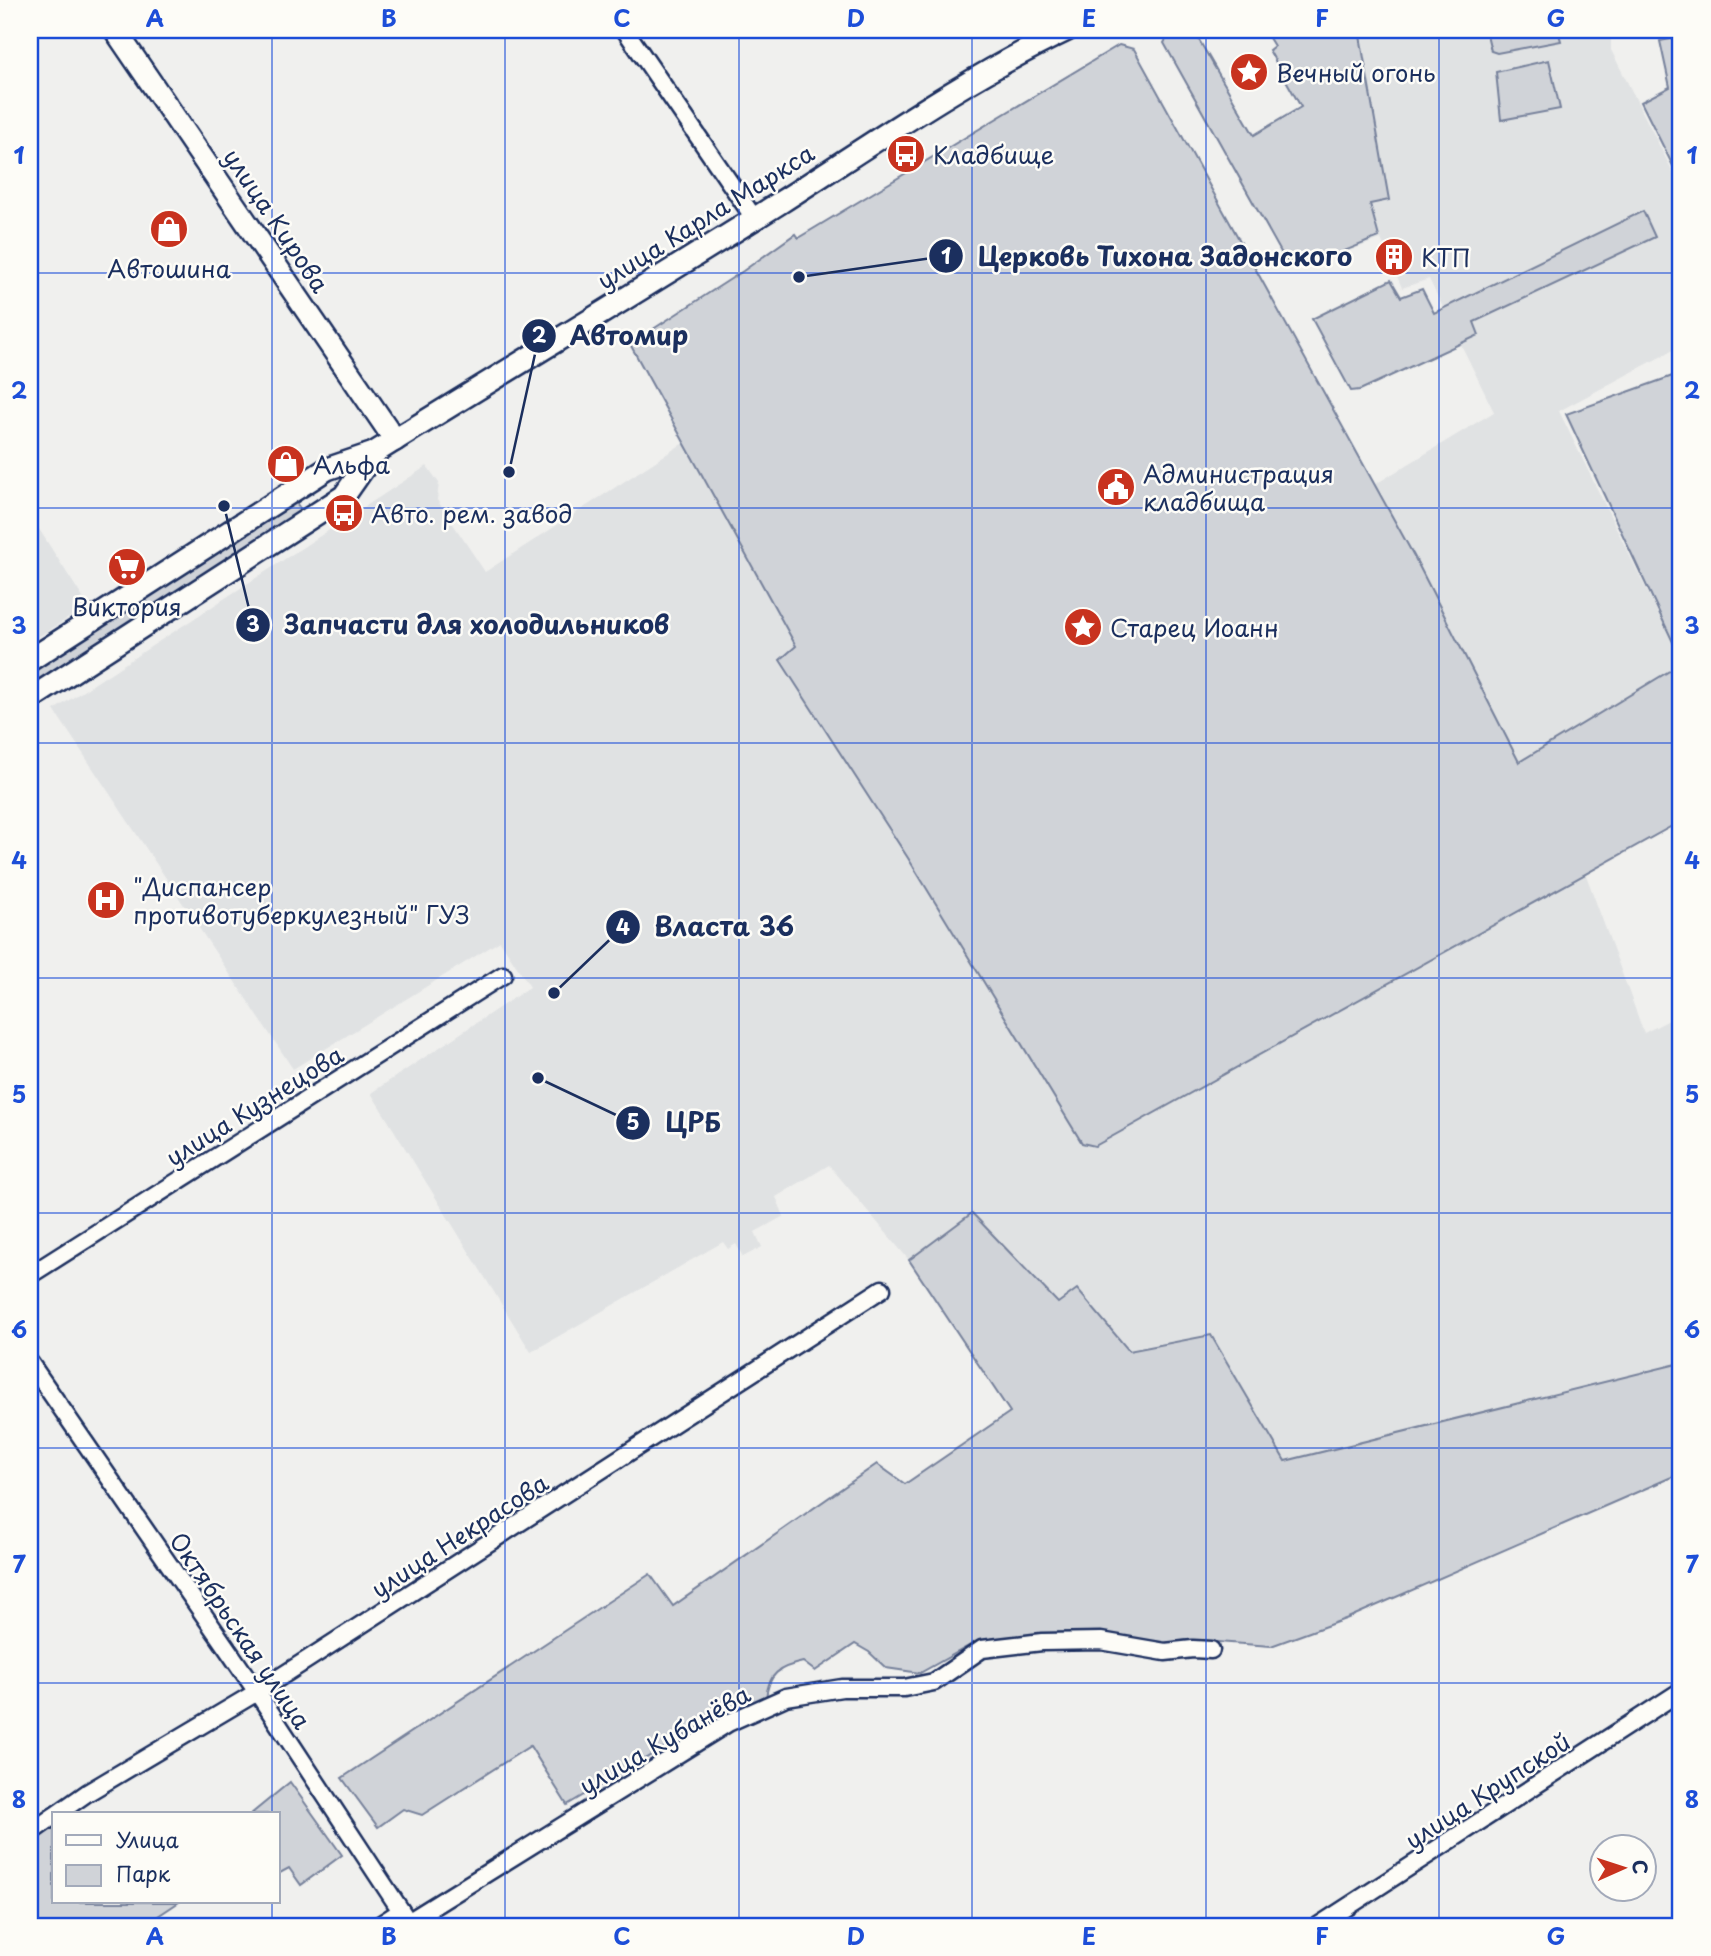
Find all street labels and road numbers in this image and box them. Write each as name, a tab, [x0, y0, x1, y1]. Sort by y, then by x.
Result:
street label: улица Карла Маркса	[589, 134, 821, 298]
street label: улица Кирова	[215, 141, 339, 299]
street label: улица Кузнецова	[158, 1036, 350, 1174]
street label: улица Некрасова	[363, 1464, 555, 1606]
street label: Октябрьская улица	[162, 1524, 320, 1736]
street label: улица Кубанёва	[572, 1675, 756, 1803]
street label: улица Крупской	[1397, 1723, 1577, 1857]

